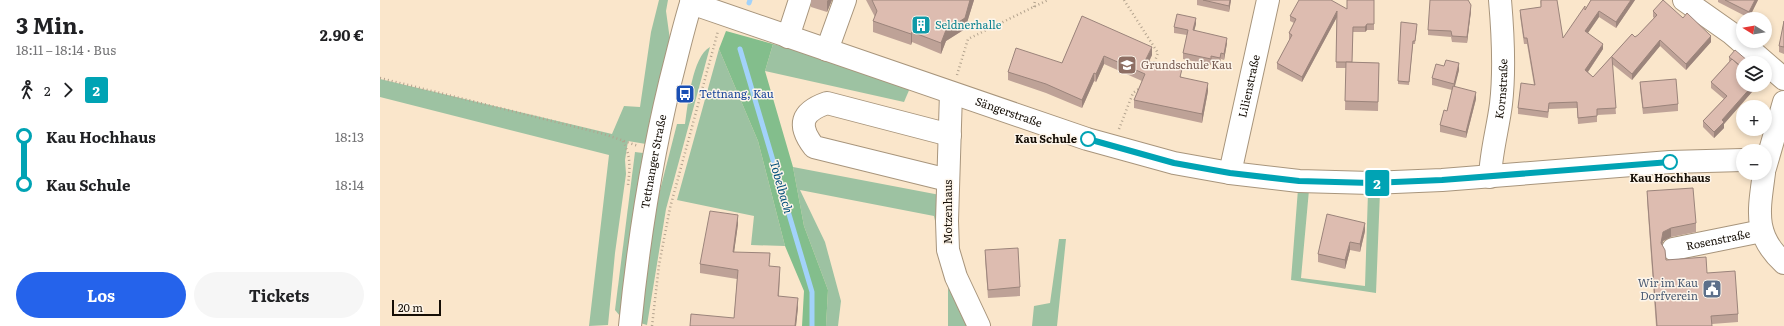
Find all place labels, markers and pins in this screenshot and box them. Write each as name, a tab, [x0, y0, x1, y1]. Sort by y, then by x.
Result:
building icon: Seldnerhalle	[910, 14, 932, 36]
place label: Seldnerhalle	[935, 16, 1002, 32]
school or university icon: Grundschule Kau	[1116, 54, 1138, 76]
place label: Grundschule Kau	[1141, 56, 1232, 72]
bus stop icon: Tettnang, Kau	[674, 83, 696, 105]
place label: Tettnang, Kau	[699, 85, 774, 101]
place label: Kau Schule	[1015, 130, 1077, 146]
marker: Kau Schule	[1080, 131, 1096, 147]
marker: Kau Hochhaus	[1662, 154, 1678, 170]
place label: Kau Hochhaus	[1630, 169, 1711, 185]
place label: Wir im Kau Dorfverein	[1638, 274, 1698, 303]
public building icon: Wir im Kau Dorfverein	[1701, 278, 1723, 300]

